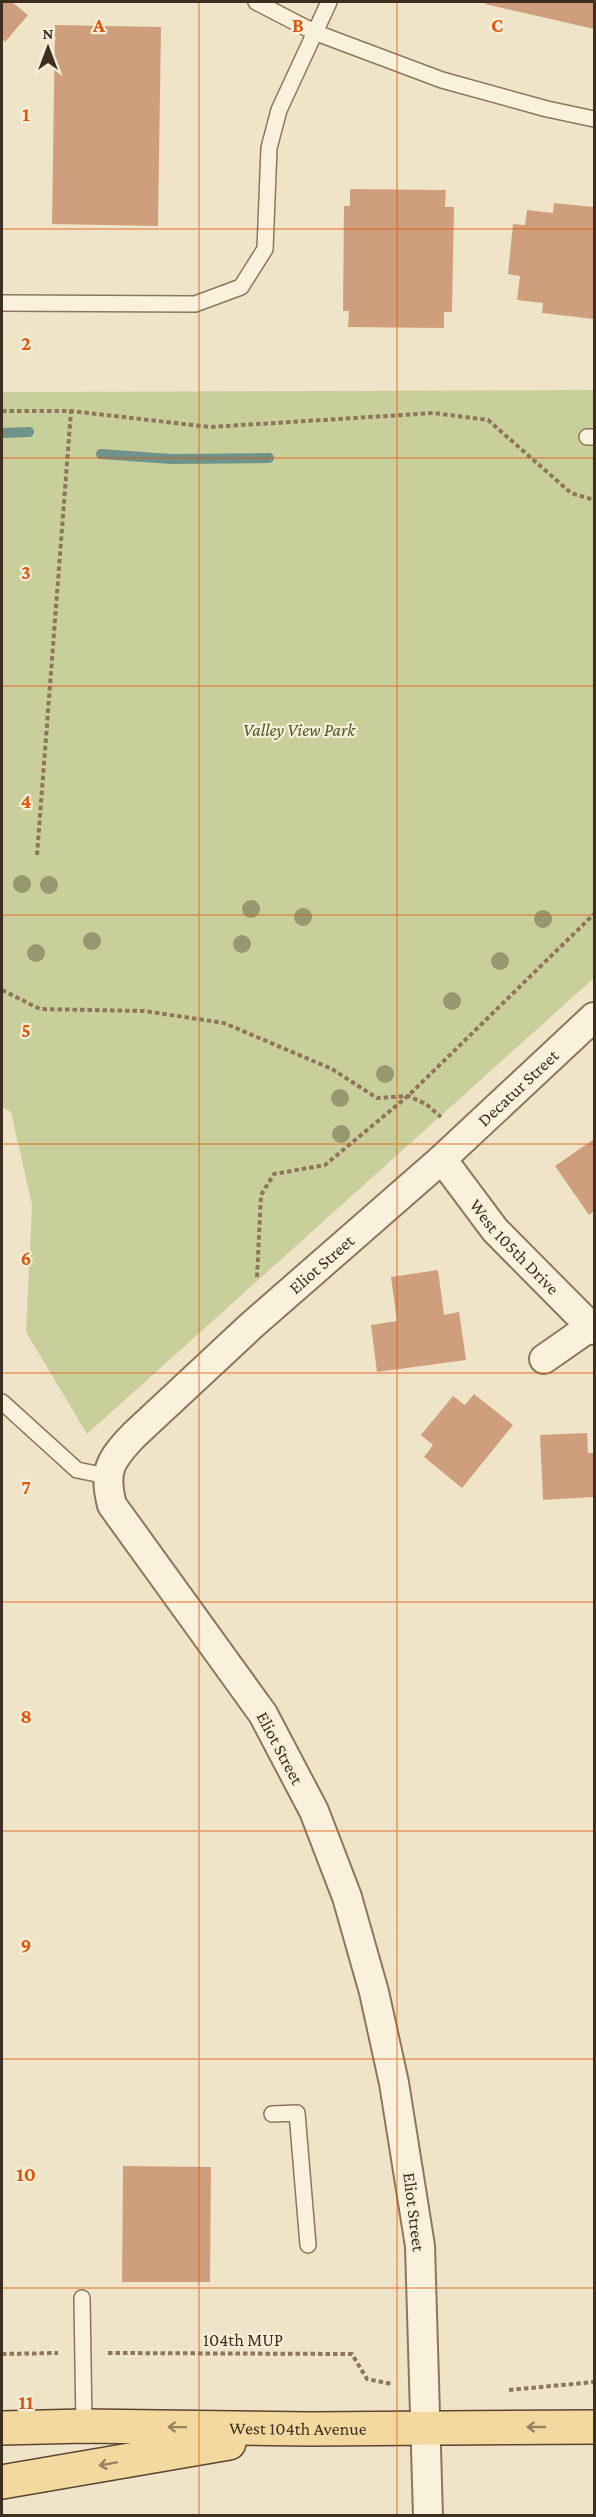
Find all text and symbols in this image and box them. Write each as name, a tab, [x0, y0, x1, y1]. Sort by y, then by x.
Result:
text: A	[92, 14, 106, 36]
text: B	[292, 14, 304, 36]
text: C	[491, 14, 503, 36]
north arrow	[18, 18, 78, 78]
text: N	[43, 25, 54, 42]
text: 1	[22, 103, 30, 125]
text: 2	[21, 332, 31, 354]
text: 3	[21, 561, 31, 583]
park label: Valley View Park	[243, 720, 356, 740]
text: 4	[21, 790, 32, 812]
text: 5	[21, 1019, 31, 1041]
street label: Decatur Street	[474, 1045, 563, 1130]
street label: West 105th Drive	[465, 1195, 563, 1299]
street label: Eliot Street	[285, 1230, 359, 1298]
text: 6	[21, 1247, 31, 1269]
text: 7	[21, 1476, 31, 1498]
text: 8	[20, 1705, 32, 1727]
street label: Eliot Street	[252, 1708, 308, 1789]
text: 9	[21, 1934, 31, 1956]
text: 10	[16, 2163, 36, 2185]
street label: Eliot Street	[399, 2171, 429, 2254]
street label: 104th MUP	[203, 2330, 283, 2350]
text: 11	[19, 2391, 34, 2413]
street label: West 104th Avenue	[229, 2418, 367, 2439]
one-way arrow	[167, 2421, 187, 2433]
one-way arrow	[527, 2421, 547, 2433]
one-way arrow	[98, 2459, 118, 2470]

